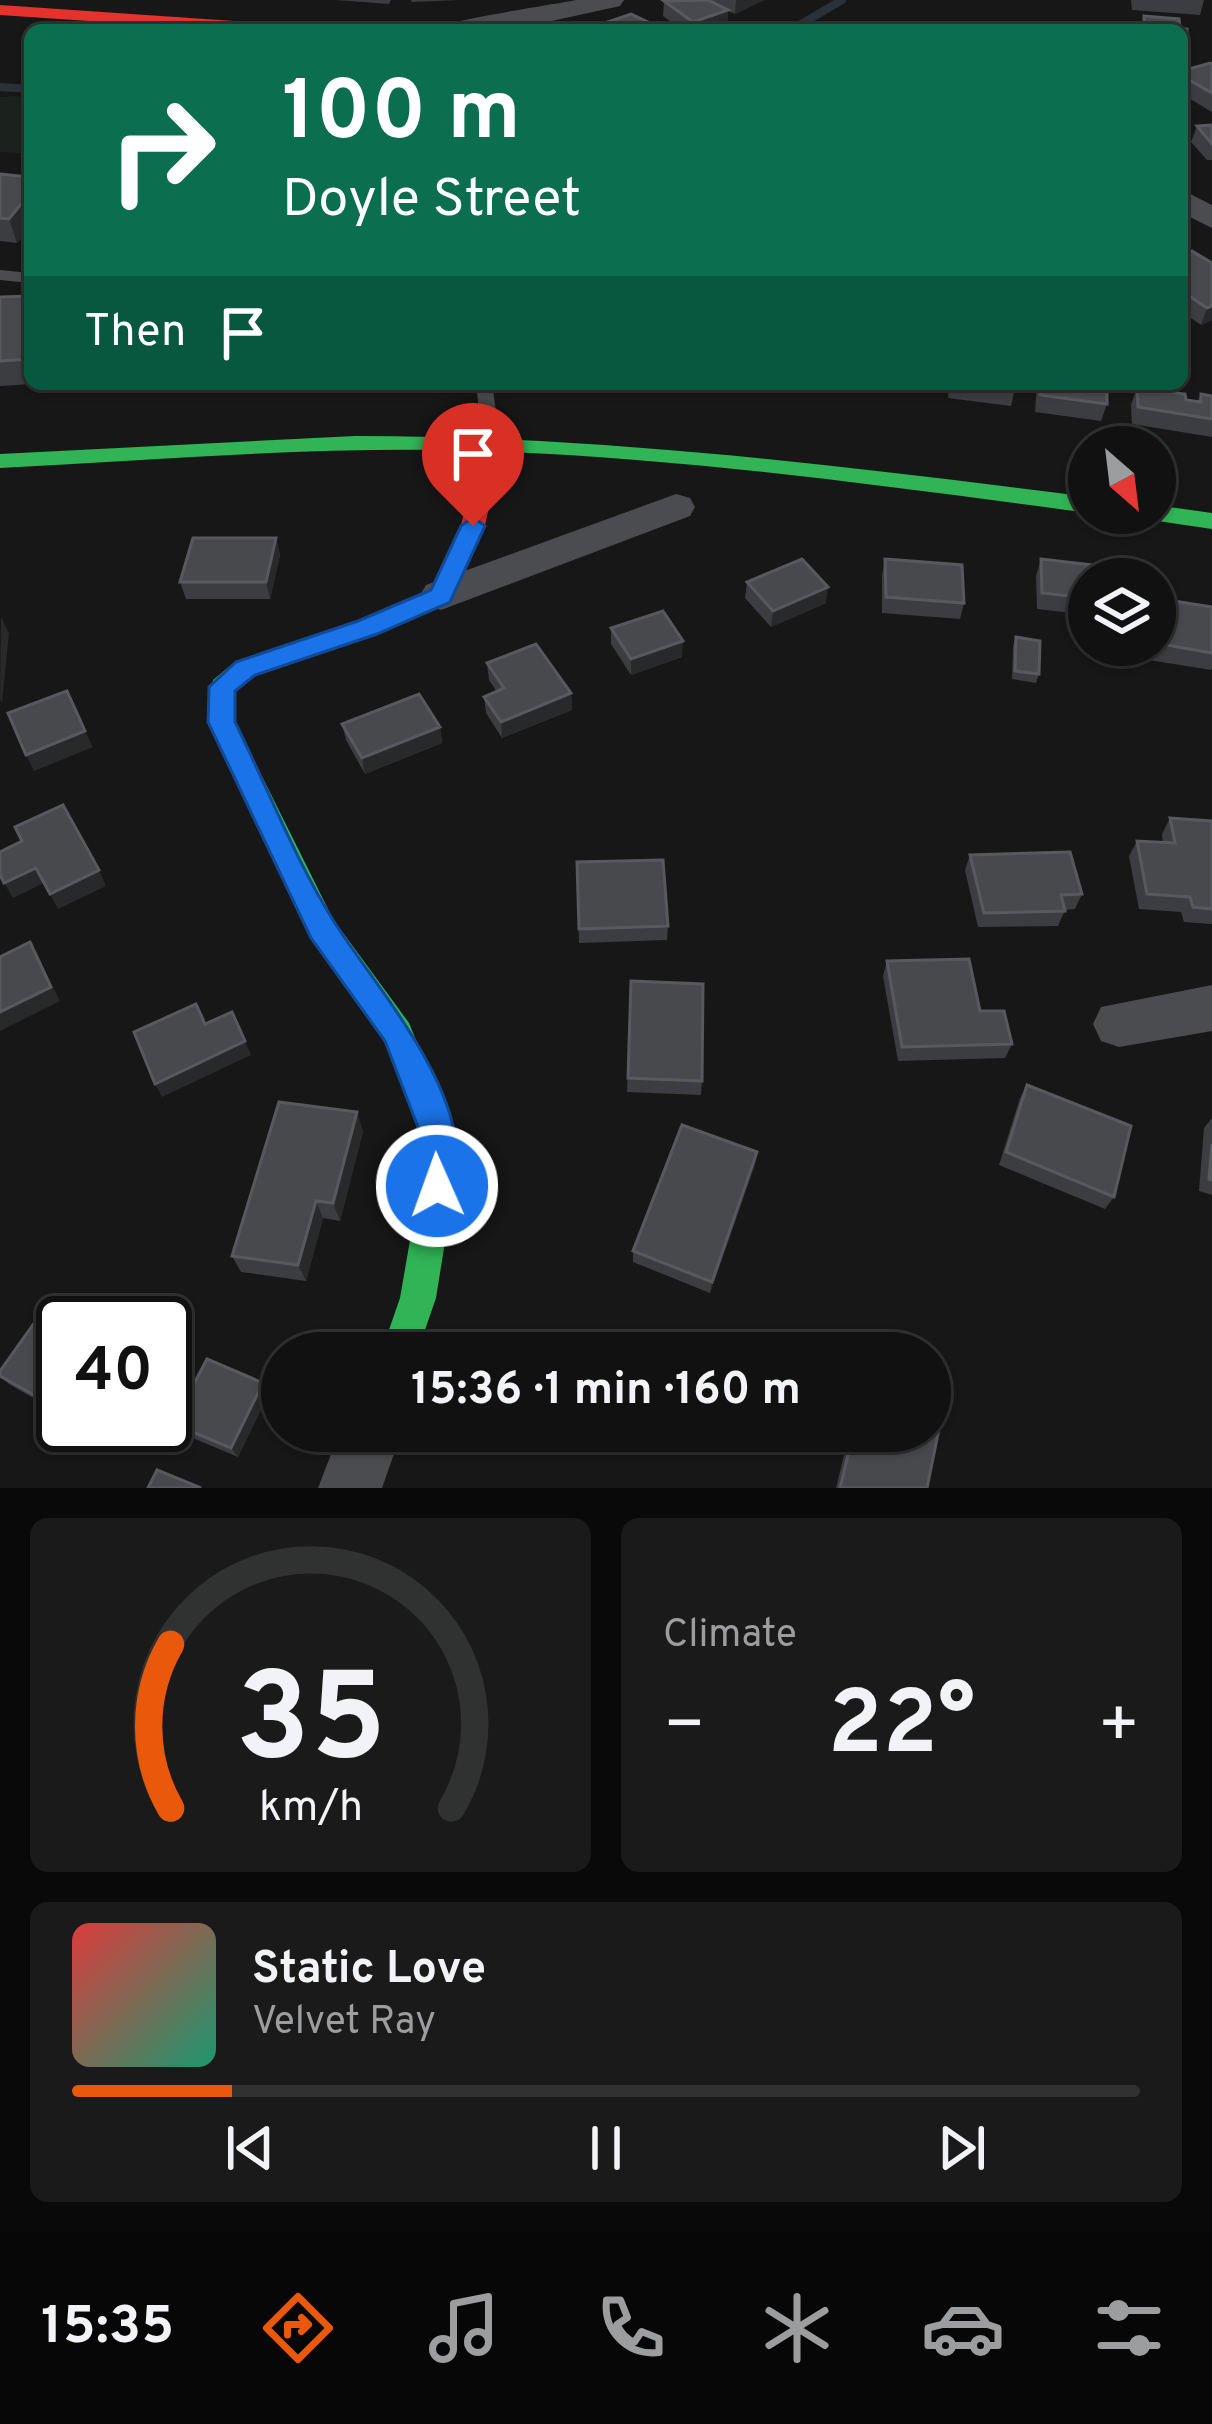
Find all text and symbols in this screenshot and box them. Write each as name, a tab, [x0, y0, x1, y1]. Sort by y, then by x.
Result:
text: 100 m	[282, 63, 521, 169]
icon: right	[84, 72, 240, 228]
text: Doyle Street	[282, 167, 581, 236]
icon: arrive	[210, 300, 276, 366]
text: Then	[84, 305, 186, 362]
pin	[422, 403, 524, 526]
icon: arrive	[440, 421, 506, 487]
north arrow	[1068, 426, 1176, 534]
map controls	[1068, 426, 1176, 666]
button: layers	[1068, 558, 1176, 666]
position arrow	[374, 1123, 500, 1249]
speed limit sign: 40	[36, 1296, 192, 1452]
text: 15:36 · 1 min · 160 m	[411, 1363, 801, 1420]
text: Climate	[663, 1612, 797, 1661]
text: 35	[235, 1647, 386, 1805]
text: 22°	[828, 1672, 975, 1785]
text: −	[663, 1687, 706, 1770]
text: +	[1097, 1687, 1140, 1770]
text: km/h	[258, 1782, 363, 1836]
text: Static Love	[252, 1942, 486, 1999]
text: Velvet Ray	[252, 1999, 436, 2048]
icon: previous	[217, 2115, 283, 2181]
icon: pause	[573, 2115, 639, 2181]
icon: next	[929, 2115, 995, 2181]
icon: directions	[256, 2286, 340, 2370]
icon: music	[422, 2286, 506, 2370]
icon: phone	[589, 2286, 673, 2370]
icon: climate	[755, 2286, 839, 2370]
icon: car	[921, 2286, 1005, 2370]
icon: filters	[1087, 2286, 1171, 2370]
text: 15:35	[41, 2294, 174, 2363]

